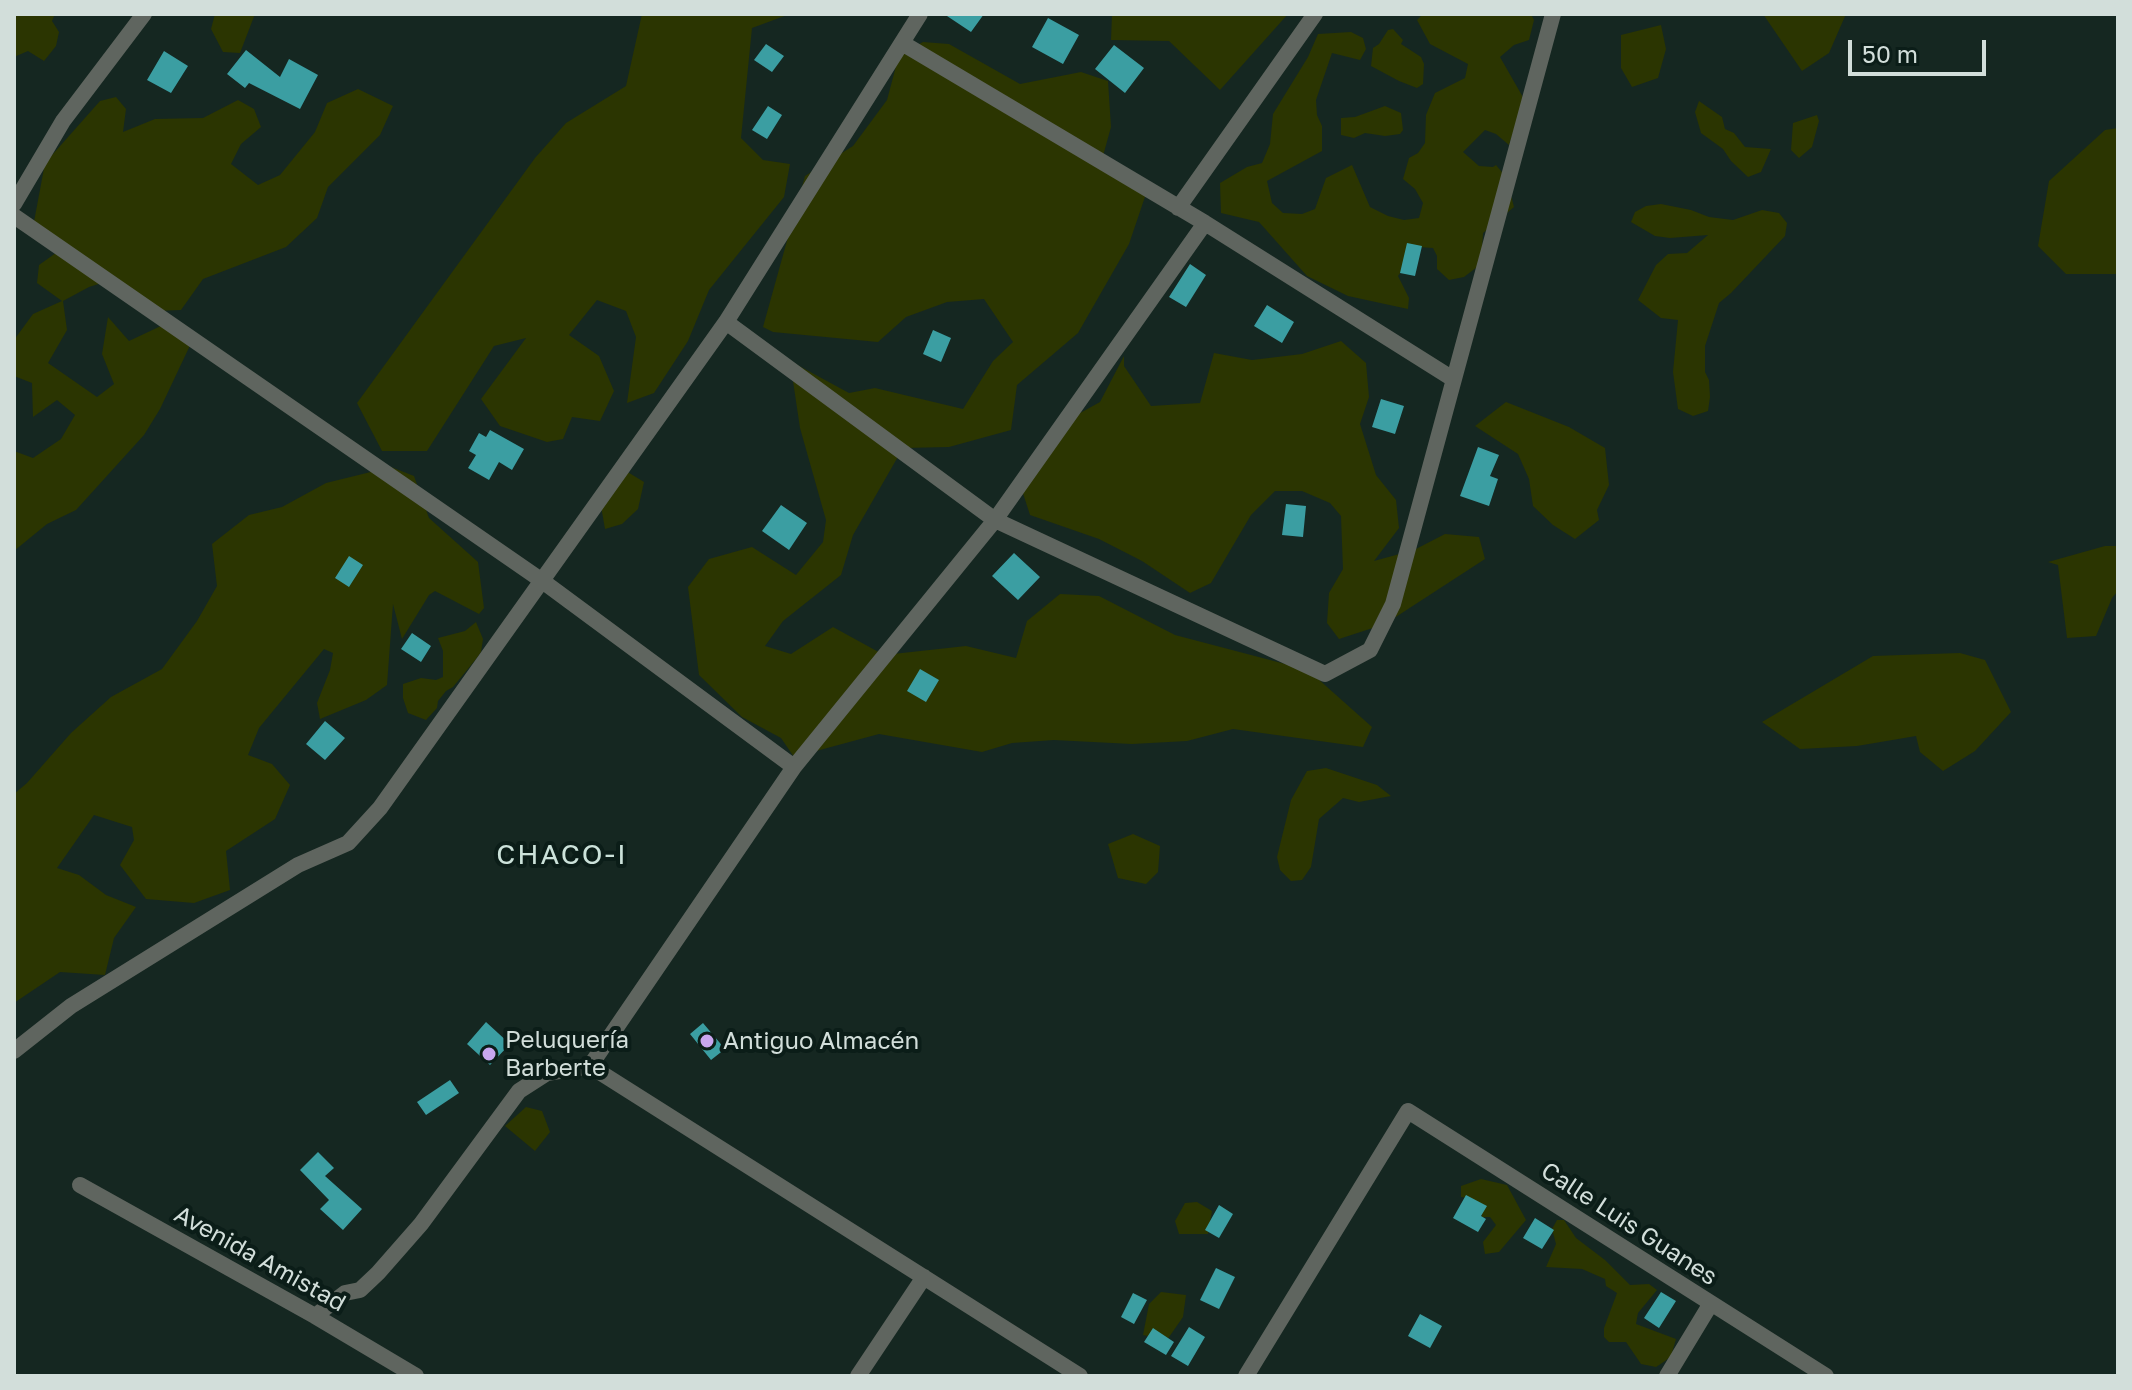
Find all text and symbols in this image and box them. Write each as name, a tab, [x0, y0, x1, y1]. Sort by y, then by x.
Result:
scale bar	[1852, 24, 1990, 74]
text: 50 m	[1862, 39, 1918, 68]
district label: CHACO-I	[496, 838, 628, 872]
place label: Peluquería Barberte	[505, 1026, 629, 1082]
place label: Antiguo Almacén	[723, 1027, 919, 1055]
marker: Antiguo Almacén	[698, 1032, 716, 1050]
marker: Peluquería Barberte	[480, 1045, 498, 1063]
street label: Calle Luis Guanes	[1536, 1156, 1722, 1292]
street label: Avenida Amistad	[169, 1200, 351, 1318]

